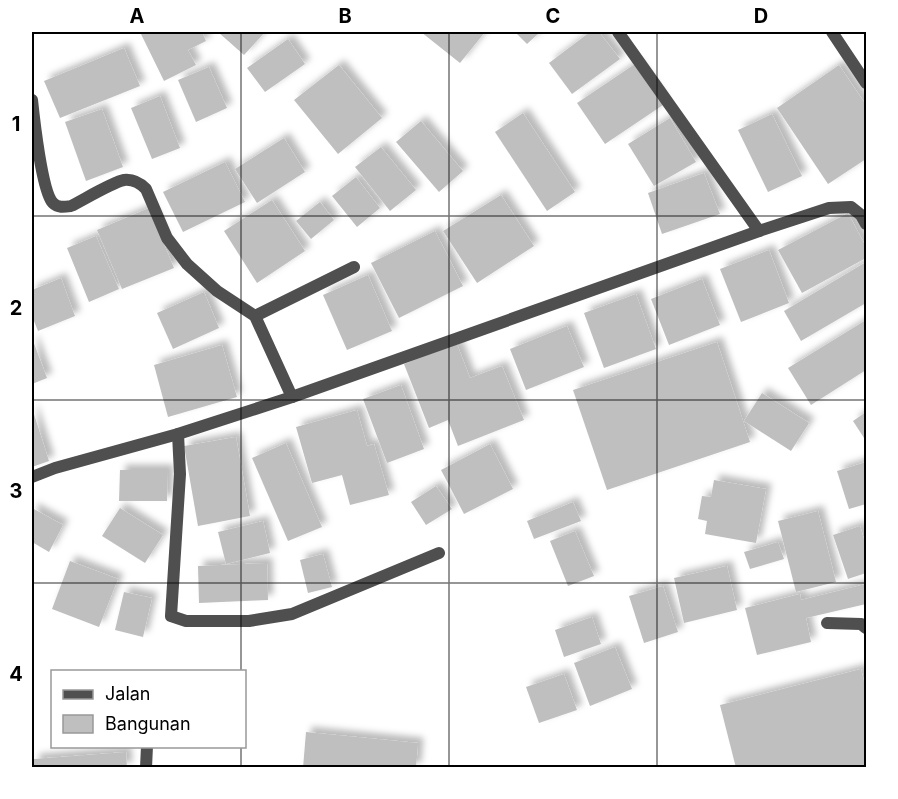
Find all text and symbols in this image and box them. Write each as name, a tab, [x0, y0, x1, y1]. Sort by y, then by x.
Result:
text: A	[130, 4, 145, 28]
text: B	[338, 4, 352, 28]
text: C	[546, 4, 560, 28]
text: D	[754, 4, 768, 28]
text: 1	[12, 112, 20, 136]
text: 2	[10, 296, 22, 320]
text: 3	[10, 479, 22, 503]
text: 4	[9, 662, 23, 686]
legend	[51, 670, 246, 748]
text: Jalan	[105, 683, 150, 704]
text: Bangunan	[105, 713, 191, 734]

